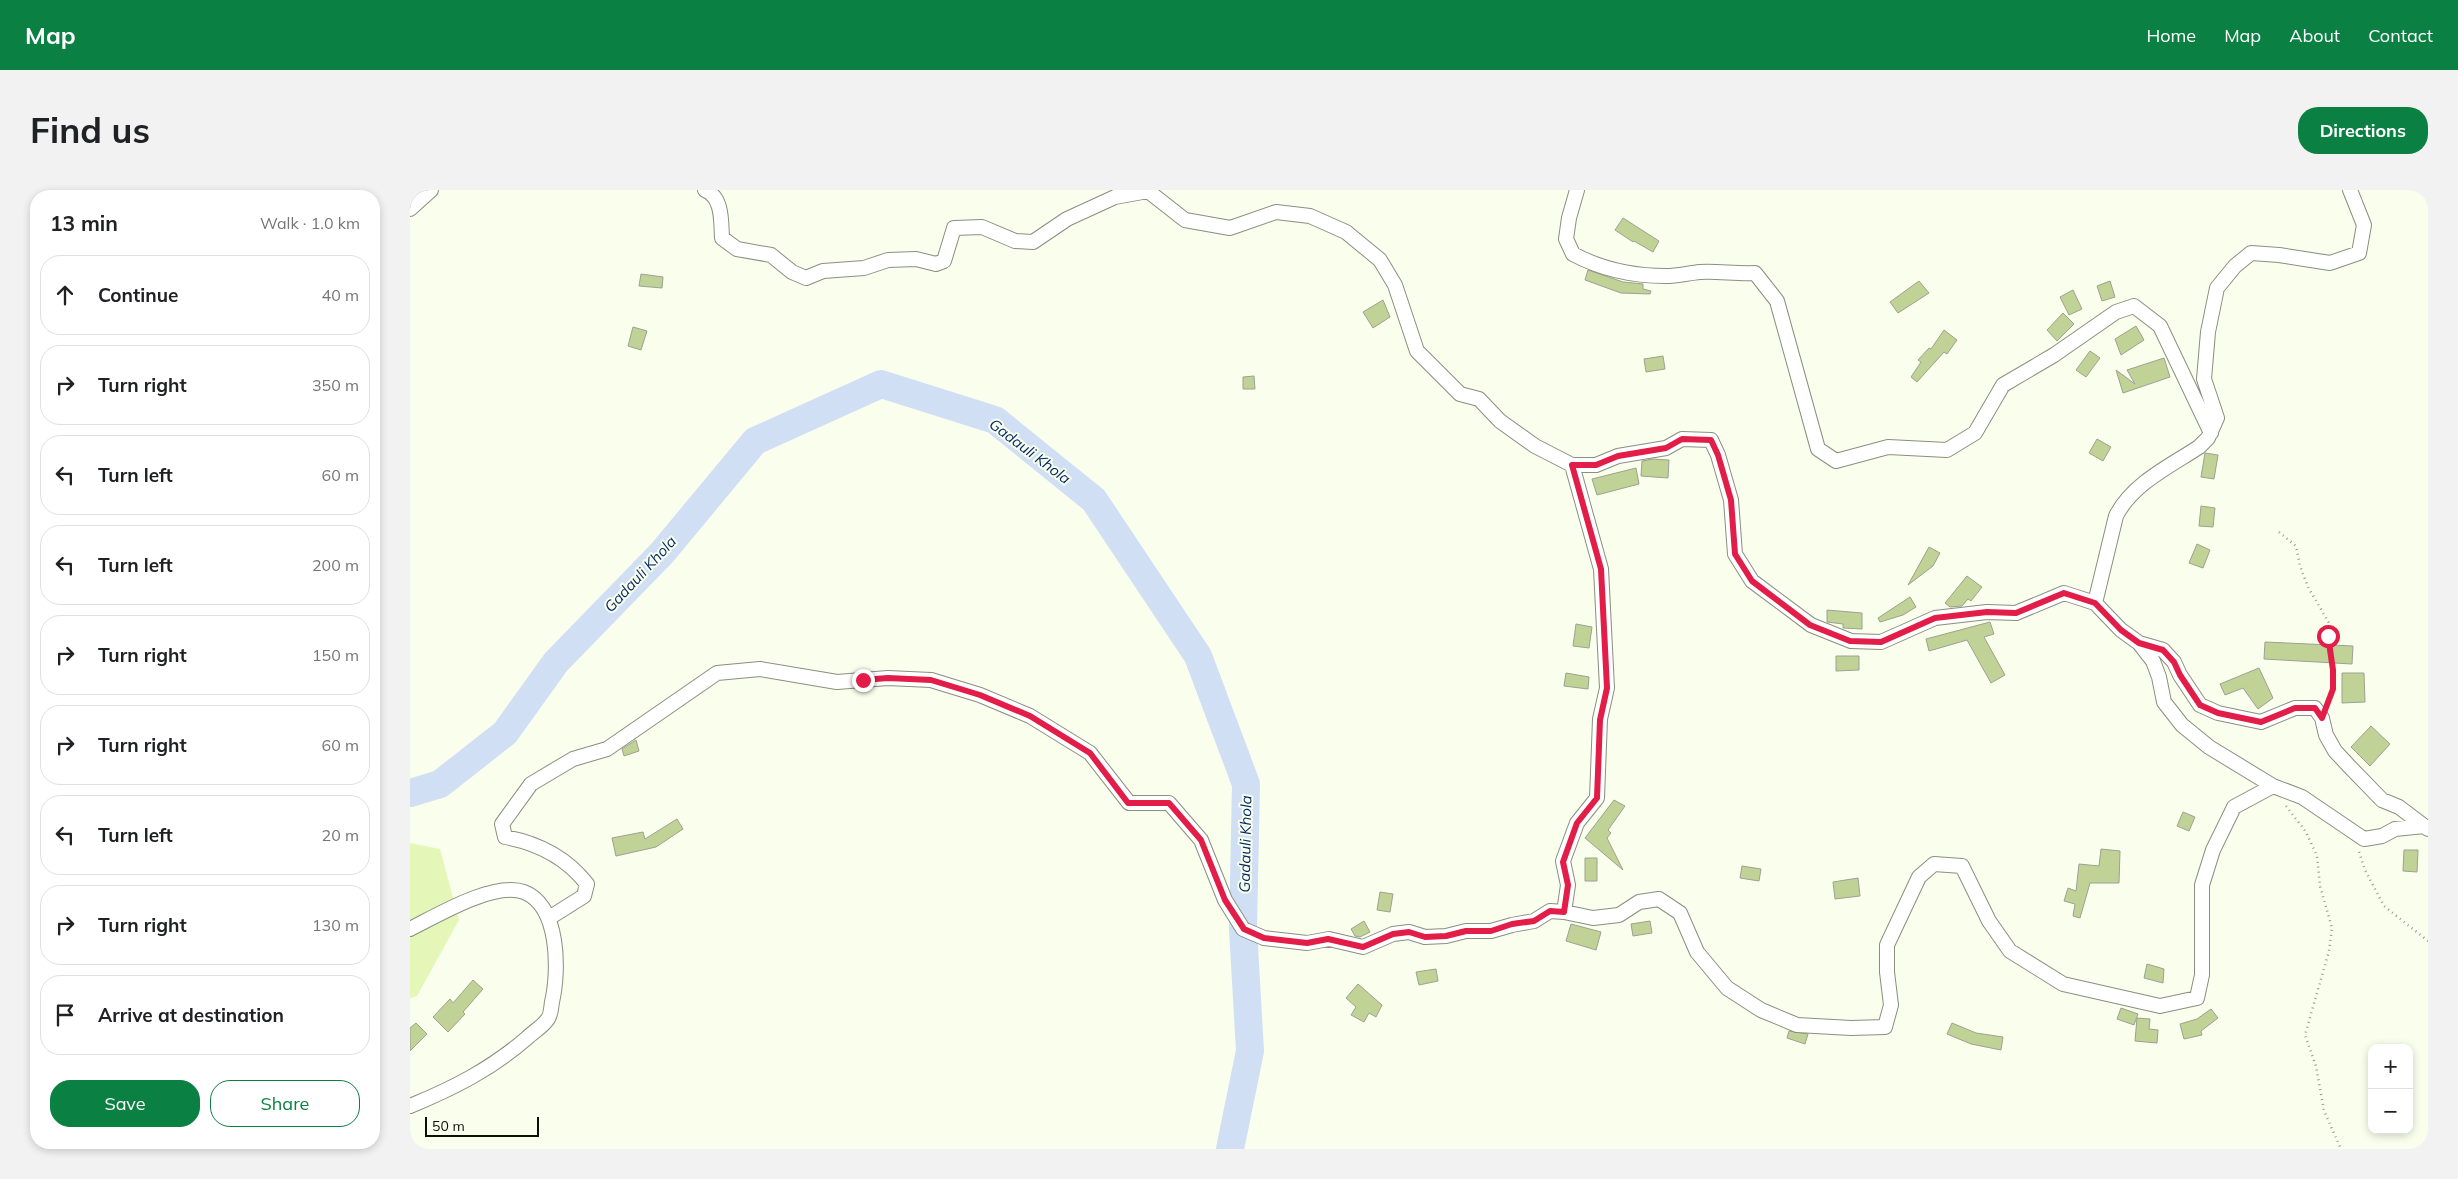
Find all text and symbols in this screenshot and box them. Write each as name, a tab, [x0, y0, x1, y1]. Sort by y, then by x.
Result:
text: Map	[25, 20, 76, 50]
text: Home	[2146, 24, 2196, 47]
text: Map	[2224, 24, 2261, 47]
text: About	[2289, 24, 2340, 47]
text: Contact	[2368, 24, 2433, 47]
button: Directions	[2298, 107, 2428, 154]
text: Find us	[30, 108, 150, 152]
text: 13 min	[50, 210, 118, 236]
text: Walk · 1.0 km	[260, 213, 360, 233]
icon: ahead	[51, 281, 79, 309]
text: Continue	[98, 283, 178, 307]
text: 40 m	[322, 285, 359, 305]
icon: right	[51, 371, 79, 399]
text: Turn right	[98, 373, 187, 397]
text: 350 m	[312, 375, 359, 395]
water label: Gadauli Khola	[985, 414, 1075, 488]
icon: left	[51, 461, 79, 489]
text: Turn left	[98, 463, 173, 487]
text: 60 m	[322, 465, 359, 485]
water label: Gadauli Khola	[600, 532, 680, 616]
icon: left	[51, 551, 79, 579]
text: Turn left	[98, 553, 173, 577]
text: 200 m	[312, 555, 359, 575]
route start	[2317, 625, 2340, 648]
icon: right	[51, 641, 79, 669]
text: Turn right	[98, 643, 187, 667]
text: 150 m	[312, 645, 359, 665]
route end	[852, 669, 875, 692]
icon: right	[51, 731, 79, 759]
text: Turn right	[98, 733, 187, 757]
text: 60 m	[322, 735, 359, 755]
water label: Gadauli Khola	[1235, 795, 1255, 893]
icon: left	[51, 821, 79, 849]
text: Turn left	[98, 823, 173, 847]
text: 20 m	[322, 825, 359, 845]
icon: right	[51, 911, 79, 939]
text: Turn right	[98, 913, 187, 937]
text: 130 m	[312, 915, 359, 935]
icon: arrive	[51, 1001, 79, 1029]
text: Arrive at destination	[98, 1003, 284, 1027]
map controls	[2368, 1044, 2413, 1134]
button: +	[2368, 1044, 2413, 1089]
button: Save	[50, 1080, 200, 1127]
button: Share	[210, 1080, 360, 1127]
button: −	[2368, 1089, 2413, 1134]
scale bar	[425, 1114, 539, 1137]
text: 50 m	[432, 1117, 465, 1135]

